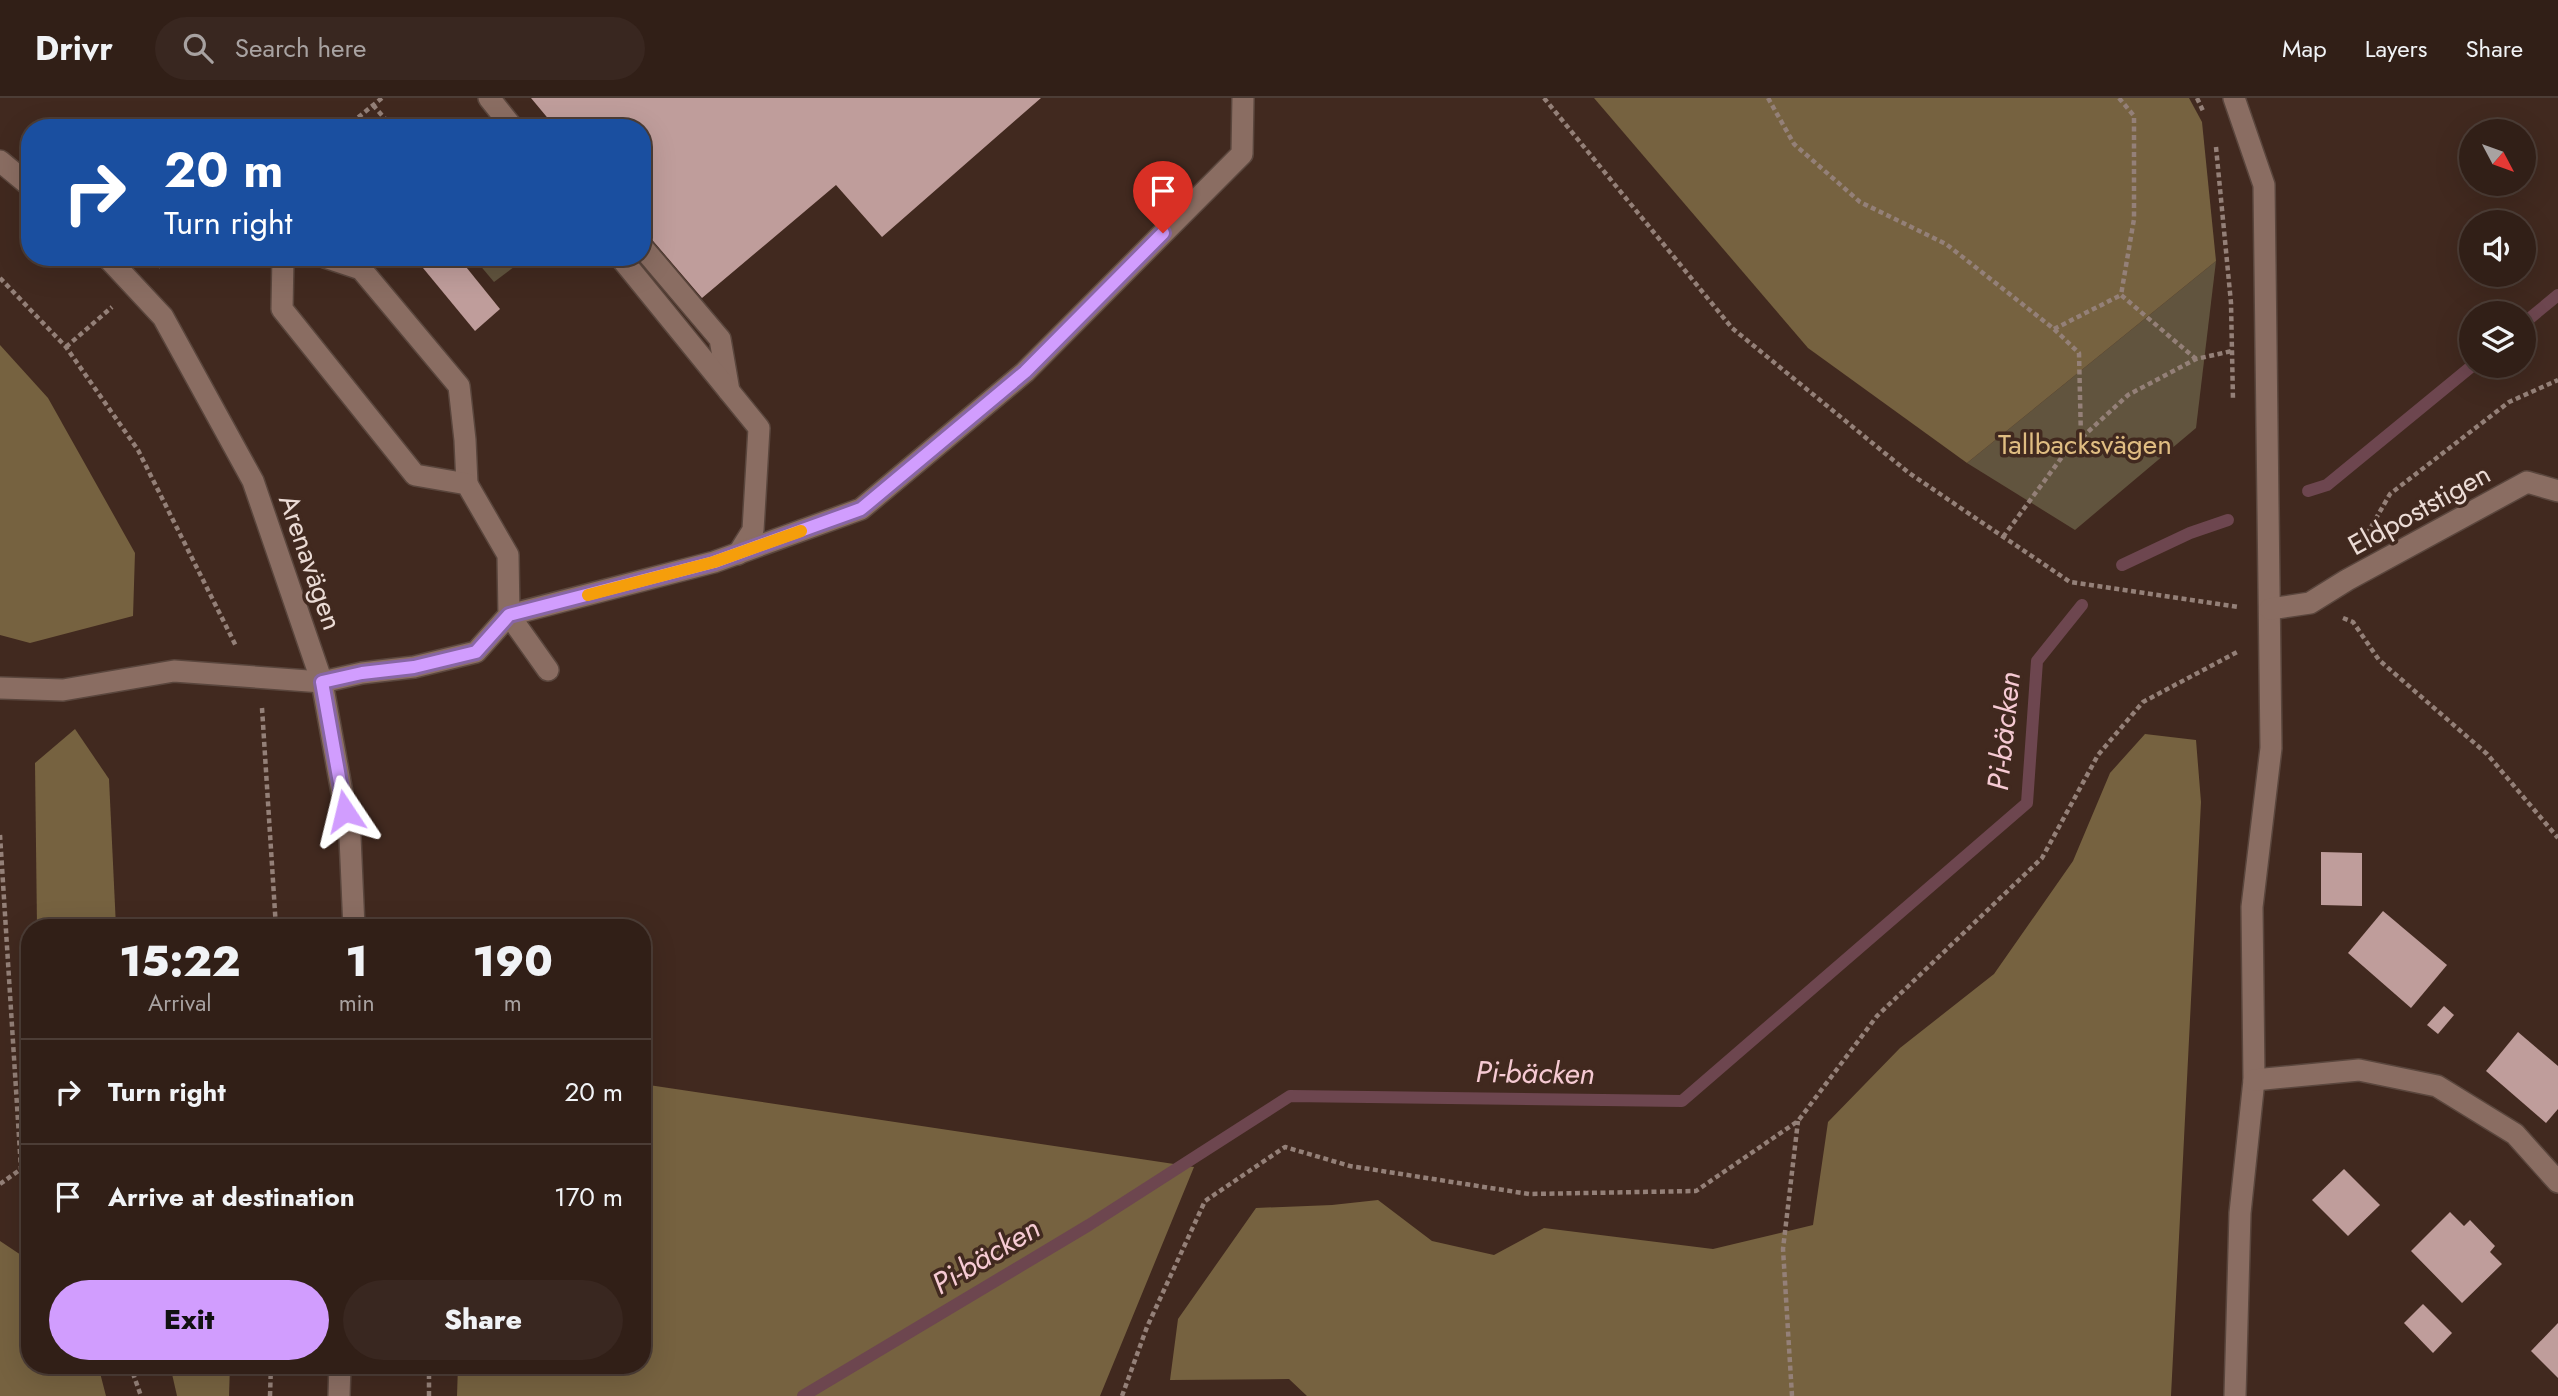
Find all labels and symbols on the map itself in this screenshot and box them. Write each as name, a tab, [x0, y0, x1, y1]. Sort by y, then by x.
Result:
north arrow	[2459, 119, 2536, 196]
pin	[1133, 161, 1193, 233]
park label: Tallbacksvägen	[1998, 424, 2172, 465]
street label: Eldpoststigen	[2340, 453, 2498, 566]
street label: Arenavägen	[268, 489, 353, 636]
water label: Pi-bäcken	[1976, 669, 2031, 793]
position arrow	[308, 774, 382, 848]
water label: Pi-bäcken	[1475, 1050, 1595, 1095]
water label: Pi-bäcken	[924, 1206, 1048, 1305]

